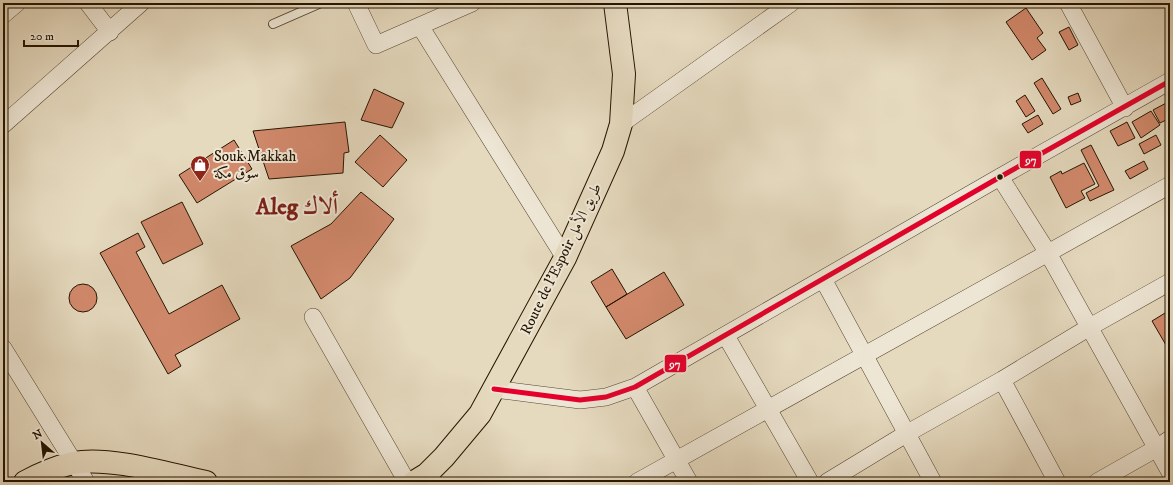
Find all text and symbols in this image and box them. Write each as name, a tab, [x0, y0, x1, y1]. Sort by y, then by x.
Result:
scale bar	[24, 22, 78, 48]
text: 20 m	[30, 29, 54, 44]
place label: Souk Makkah سوق مكة	[213, 147, 296, 183]
line badge: 97	[1019, 150, 1042, 169]
shop icon: Souk Makkah سوق مكة	[189, 154, 211, 182]
text: 97	[1024, 154, 1037, 168]
unlabelled marker	[995, 172, 1005, 182]
street label: Route de l’Espoir طريق الأمل	[514, 179, 607, 338]
district label: Aleg ألاك	[255, 190, 339, 222]
line badge: 97	[664, 354, 687, 373]
text: 97	[668, 358, 681, 372]
north arrow	[22, 423, 62, 463]
text: N	[31, 427, 45, 443]

